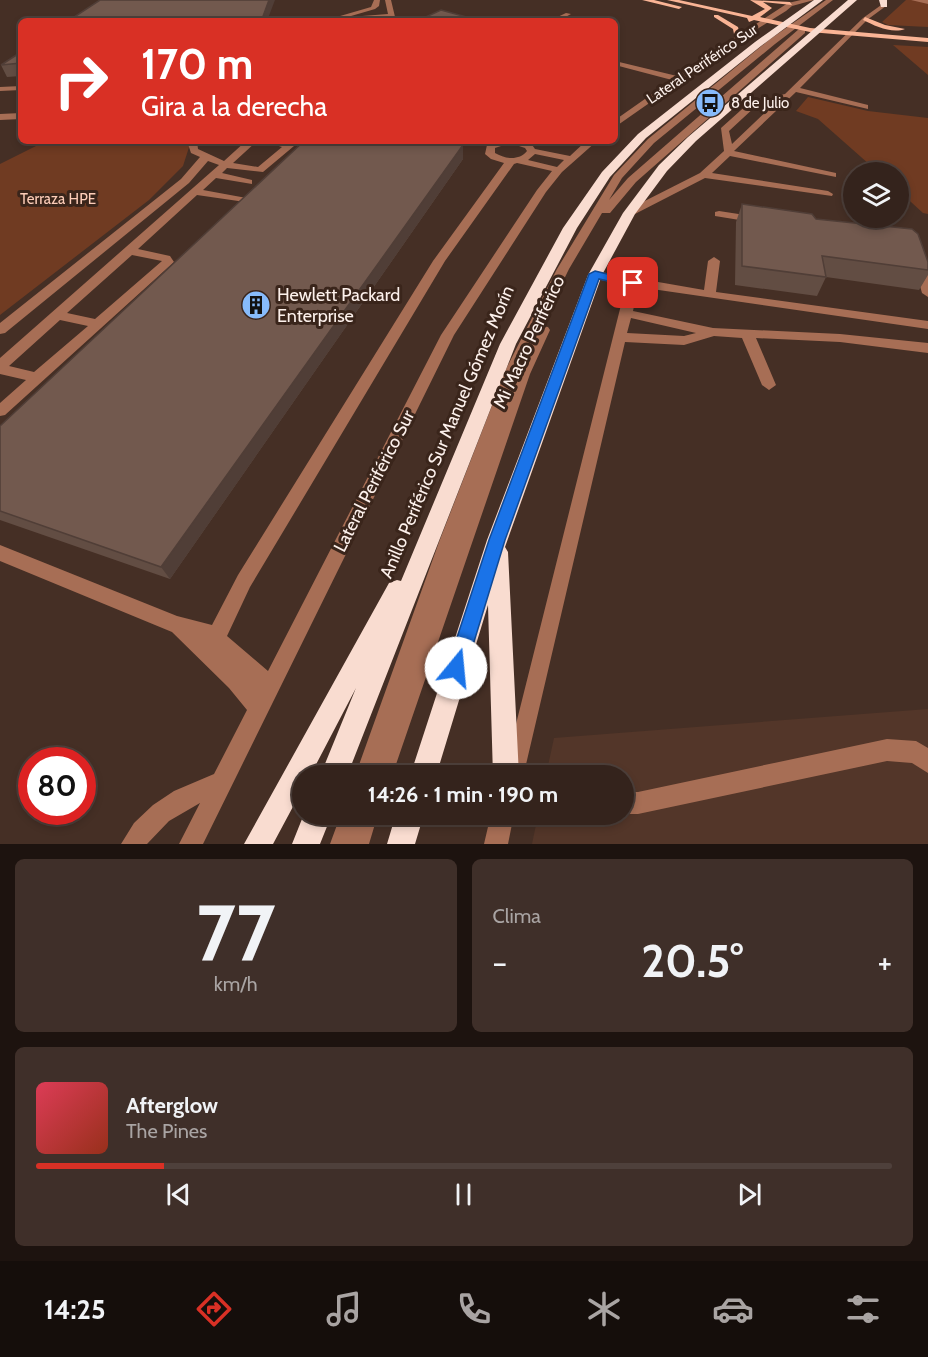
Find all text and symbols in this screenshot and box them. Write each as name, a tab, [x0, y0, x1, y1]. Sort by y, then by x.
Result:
street label: Lateral Periférico Sur	[643, 20, 761, 108]
text: 170 m	[141, 38, 253, 90]
icon: right	[42, 42, 120, 120]
bus stop icon: 8 de Julio	[694, 87, 726, 119]
text: Gira a la derecha	[141, 90, 327, 123]
place label: 8 de Julio	[731, 94, 789, 112]
map controls	[843, 162, 909, 228]
button: layers	[843, 162, 909, 228]
park label: Terraza HPE	[20, 190, 96, 208]
pin	[607, 257, 658, 308]
icon: arrive	[616, 266, 649, 299]
street label: Mi Macro Periférico	[489, 272, 569, 412]
street label: Anillo Periférico Sur Manuel Gómez Morín	[375, 282, 519, 582]
place label: Hewlett Packard Enterprise	[277, 284, 400, 327]
building icon: Hewlett Packard Enterprise	[240, 289, 272, 321]
street label: Lateral Periférico Sur	[329, 406, 419, 555]
position arrow	[424, 636, 488, 700]
speed limit sign: 80	[18, 747, 96, 825]
text: 14:26 · 1 min · 190 m	[368, 781, 558, 808]
text: 77	[196, 885, 276, 980]
text: Clima	[493, 904, 541, 928]
text: 20.5°	[641, 934, 743, 988]
text: −	[493, 942, 507, 982]
text: +	[877, 942, 892, 982]
text: km/h	[214, 972, 258, 996]
text: Afterglow	[126, 1092, 218, 1119]
text: The Pines	[126, 1119, 207, 1143]
icon: previous	[162, 1178, 195, 1211]
icon: pause	[447, 1178, 480, 1211]
icon: next	[733, 1178, 766, 1211]
icon: directions	[193, 1288, 235, 1330]
icon: music	[323, 1288, 365, 1330]
icon: phone	[453, 1288, 495, 1330]
icon: climate	[583, 1288, 625, 1330]
icon: car	[712, 1288, 754, 1330]
icon: filters	[842, 1288, 884, 1330]
text: 14:25	[44, 1293, 105, 1326]

